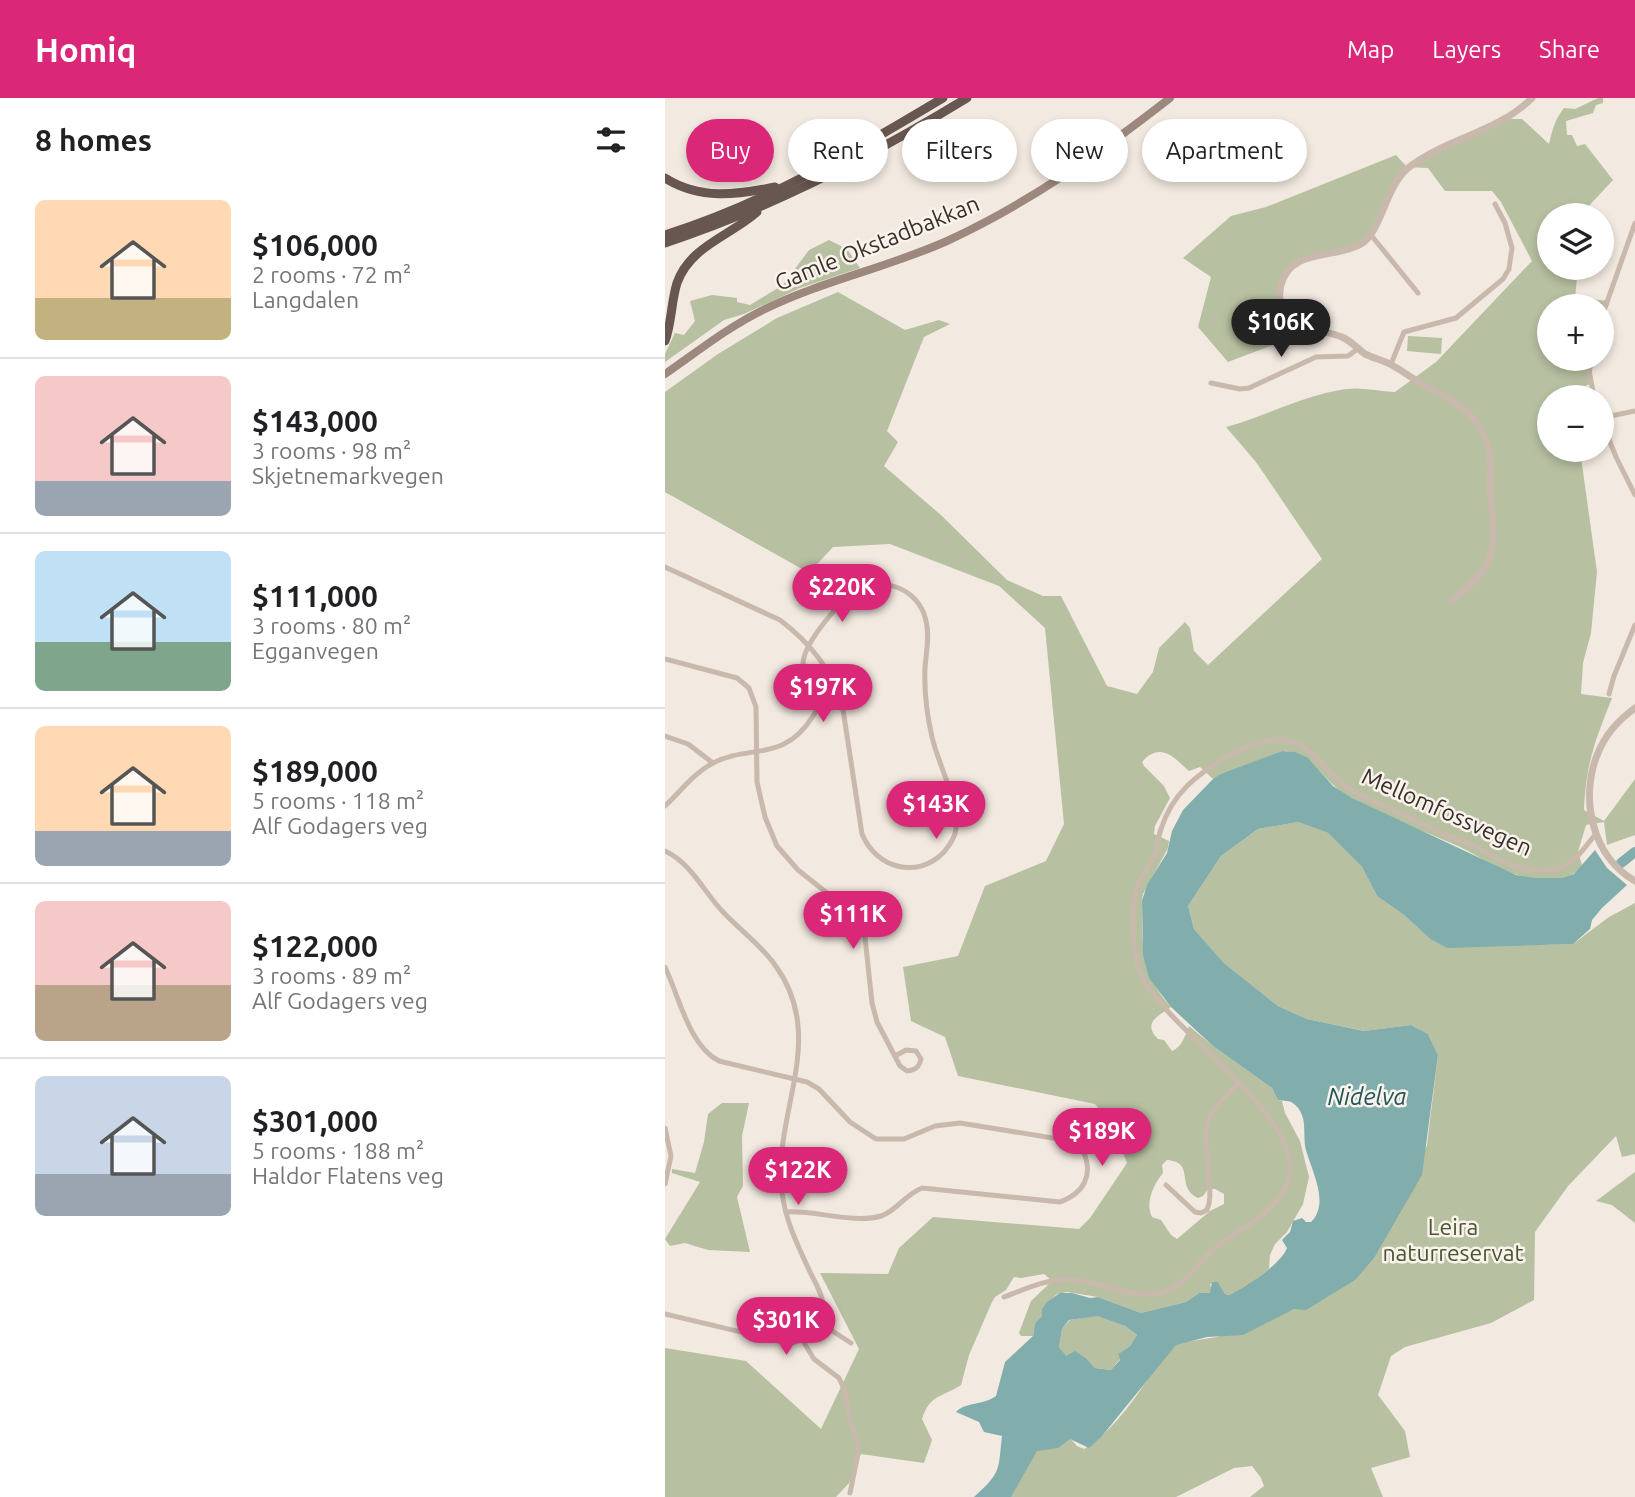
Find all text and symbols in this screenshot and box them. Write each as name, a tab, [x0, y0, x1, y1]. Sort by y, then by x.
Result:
text: Homiq	[35, 31, 136, 68]
text: Map	[1347, 36, 1394, 63]
text: Layers	[1432, 36, 1501, 63]
text: Share	[1539, 36, 1600, 63]
chip: Buy	[686, 119, 774, 182]
chip: Rent	[788, 119, 888, 182]
chip: Filters	[902, 119, 1017, 182]
chip: New	[1031, 119, 1128, 182]
chip: Apartment	[1142, 119, 1307, 182]
icon: filters	[592, 121, 630, 159]
text: 8 homes	[35, 123, 152, 157]
street label: Gamle Okstadbakkan	[771, 190, 983, 295]
map controls	[1537, 203, 1614, 462]
button: layers	[1537, 203, 1614, 280]
icon: home	[91, 228, 175, 312]
text: $106,000	[252, 228, 378, 262]
text: 2 rooms · 72 m²	[252, 262, 411, 287]
text: Langdalen	[252, 287, 359, 312]
button: +	[1537, 294, 1614, 371]
pin: $106K	[1232, 300, 1330, 359]
text: $106K	[1247, 309, 1315, 334]
button: −	[1537, 385, 1614, 462]
icon: home	[91, 404, 175, 488]
text: $143,000	[252, 404, 378, 438]
text: 3 rooms · 98 m²	[252, 438, 411, 463]
text: Skjetnemarkvegen	[252, 463, 444, 488]
pin: $220K	[793, 564, 891, 624]
text: $220K	[808, 574, 876, 599]
icon: home	[91, 579, 175, 663]
text: $111,000	[252, 579, 378, 613]
text: 3 rooms · 80 m²	[252, 613, 411, 638]
text: Egganvegen	[252, 638, 379, 663]
pin: $197K	[774, 664, 872, 724]
text: $197K	[789, 674, 857, 699]
icon: home	[91, 754, 175, 838]
text: $189,000	[252, 754, 378, 788]
street label: Mellomfossvegen	[1358, 763, 1536, 860]
pin: $143K	[887, 782, 985, 841]
text: 5 rooms · 118 m²	[252, 788, 424, 813]
text: $143K	[902, 791, 970, 816]
text: Alf Godagers veg	[252, 813, 428, 838]
pin: $111K	[804, 892, 902, 951]
text: $111K	[819, 901, 887, 926]
icon: home	[91, 929, 175, 1013]
text: $122,000	[252, 929, 378, 963]
text: 3 rooms · 89 m²	[252, 963, 411, 988]
text: Alf Godagers veg	[252, 988, 428, 1013]
water label: Nidelva	[1328, 1083, 1406, 1110]
icon: home	[91, 1104, 175, 1188]
text: $301,000	[252, 1104, 378, 1138]
pin: $189K	[1053, 1108, 1151, 1168]
text: $189K	[1068, 1118, 1136, 1143]
text: 5 rooms · 188 m²	[252, 1138, 424, 1163]
pin: $122K	[749, 1148, 847, 1207]
text: $122K	[764, 1157, 832, 1182]
text: Haldor Flatens veg	[252, 1163, 444, 1188]
park label: Leira naturreservat	[1382, 1214, 1524, 1265]
pin: $301K	[737, 1298, 835, 1357]
text: $301K	[752, 1307, 820, 1332]

